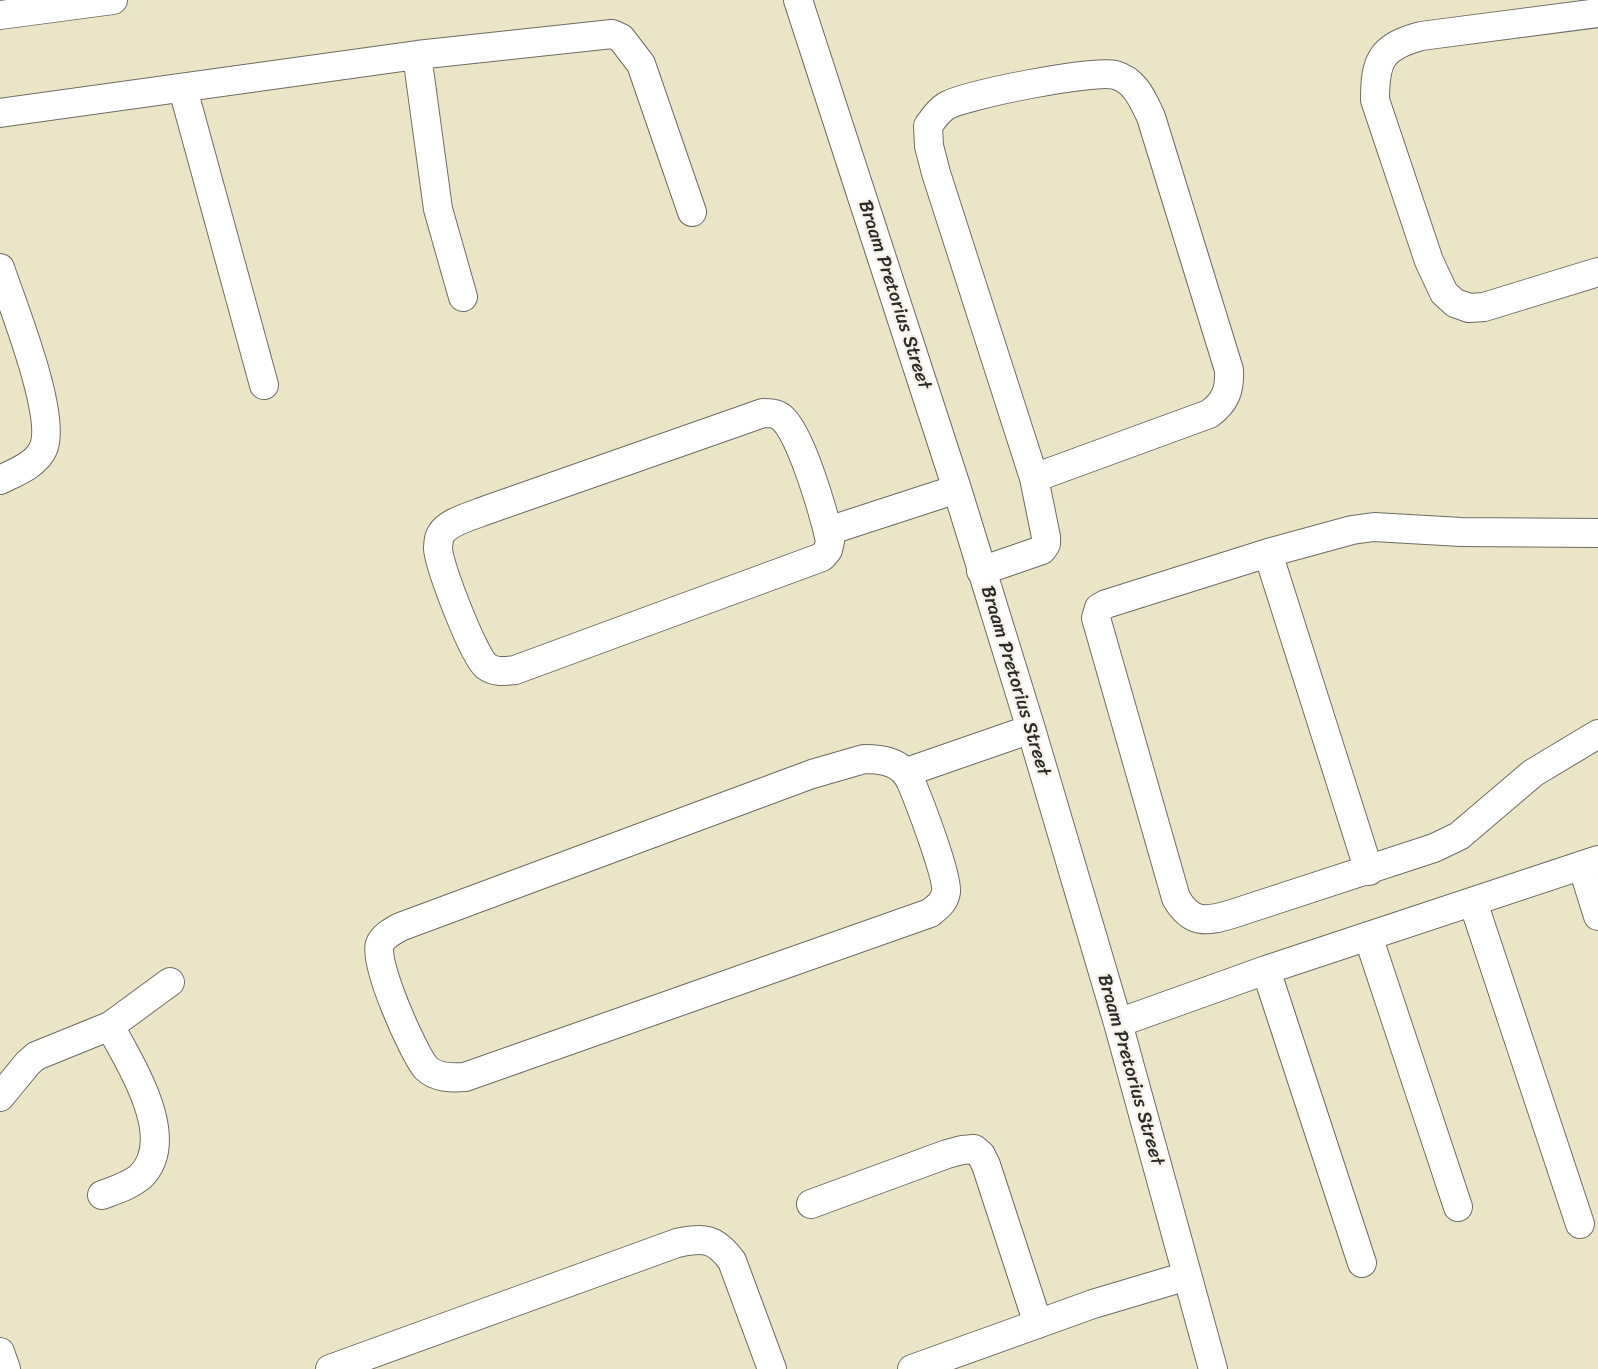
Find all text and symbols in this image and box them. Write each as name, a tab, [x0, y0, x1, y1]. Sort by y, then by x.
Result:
street label: Braam Pretorius Street	[853, 198, 935, 392]
street label: Braam Pretorius Street	[975, 583, 1055, 779]
street label: Braam Pretorius Street	[1092, 972, 1168, 1168]

